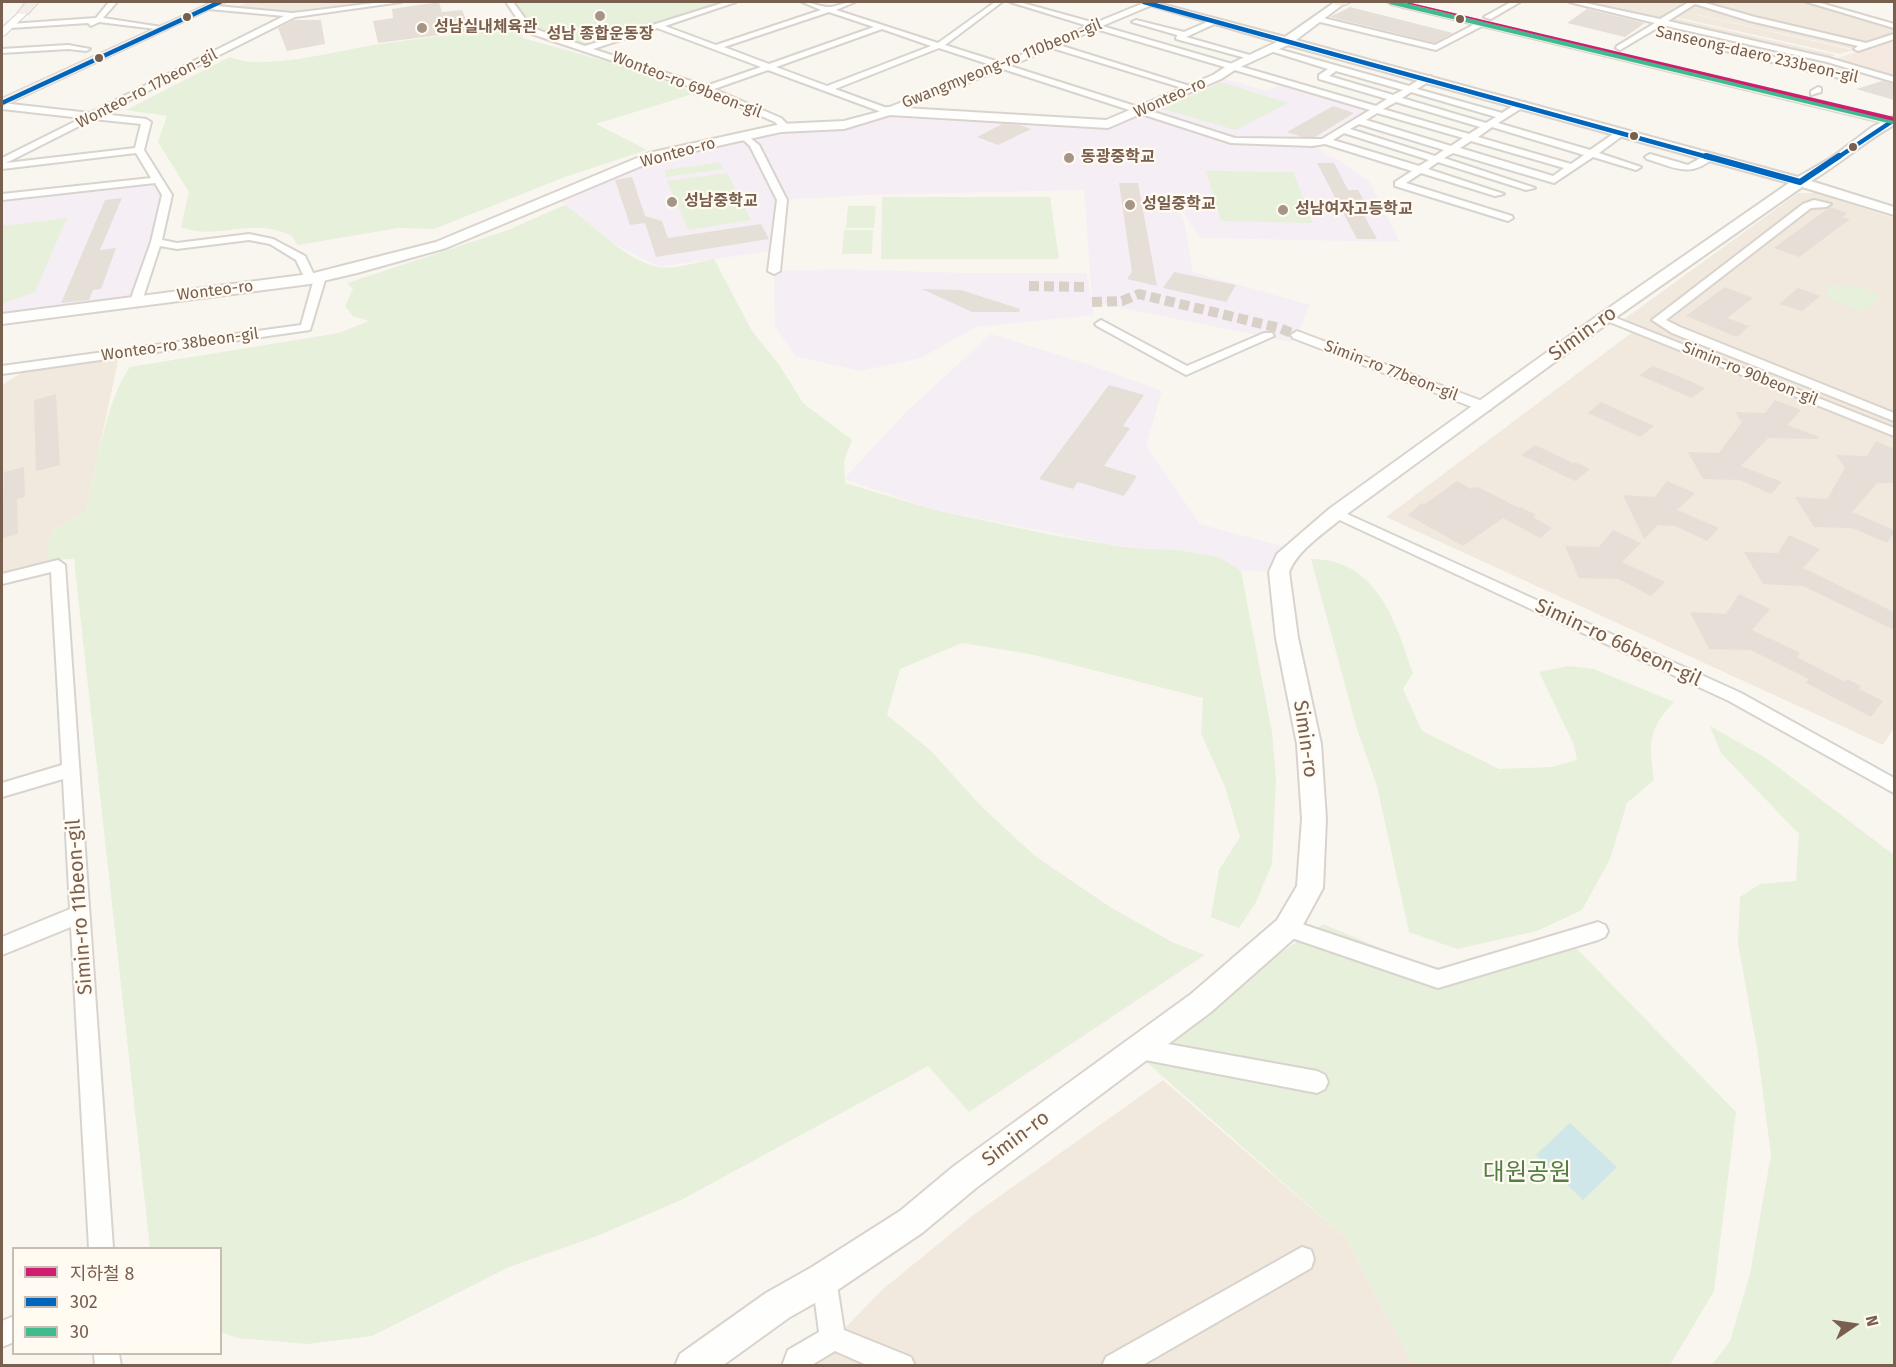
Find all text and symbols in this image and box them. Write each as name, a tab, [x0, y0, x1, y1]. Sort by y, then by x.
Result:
marker: 성남 종합운동장	[593, 9, 607, 23]
unlabelled marker	[181, 11, 193, 23]
unlabelled marker	[1454, 13, 1466, 25]
street label: Gwangmyeong-ro 110beon-gil	[899, 15, 1105, 113]
place label: 성남실내체육관	[434, 18, 537, 38]
marker: 성남실내체육관	[415, 21, 429, 35]
street label: Sanseong-daero 233beon-gil	[1654, 22, 1860, 88]
place label: 성남 종합운동장	[547, 25, 653, 45]
street label: Wonteo-ro 17beon-gil	[73, 45, 221, 133]
street label: Wonteo-ro 69beon-gil	[609, 48, 765, 122]
unlabelled marker	[93, 52, 105, 64]
street label: Wonteo-ro	[1131, 74, 1209, 122]
unlabelled marker	[1628, 130, 1640, 142]
street label: Wonteo-ro	[638, 134, 718, 172]
unlabelled marker	[1847, 141, 1859, 153]
place label: 동광중학교	[1081, 148, 1155, 168]
marker: 동광중학교	[1062, 151, 1076, 165]
place label: 성남중학교	[684, 192, 758, 212]
marker: 성남중학교	[665, 195, 679, 209]
place label: 성일중학교	[1142, 195, 1216, 215]
marker: 성일중학교	[1123, 198, 1137, 212]
place label: 성남여자고등학교	[1295, 200, 1413, 220]
marker: 성남여자고등학교	[1276, 203, 1290, 217]
street label: Wonteo-ro	[176, 277, 254, 305]
street label: Simin-ro	[1544, 301, 1622, 367]
street label: Wonteo-ro 38beon-gil	[100, 324, 260, 366]
street label: Simin-ro 77beon-gil	[1321, 337, 1461, 405]
street label: Simin-ro 90beon-gil	[1679, 338, 1821, 410]
street label: Simin-ro 66beon-gil	[1531, 594, 1705, 692]
street label: Simin-ro	[1288, 699, 1322, 779]
street label: Simin-ro 11beon-gil	[62, 818, 98, 996]
street label: Simin-ro	[978, 1106, 1054, 1172]
park label: 대원공원	[1483, 1159, 1571, 1187]
legend	[12, 1247, 222, 1355]
text: 지하철 8	[70, 1263, 134, 1285]
text: 302	[70, 1291, 98, 1313]
north arrow	[1824, 1295, 1884, 1355]
text: N	[1862, 1314, 1882, 1328]
text: 30	[70, 1321, 89, 1343]

